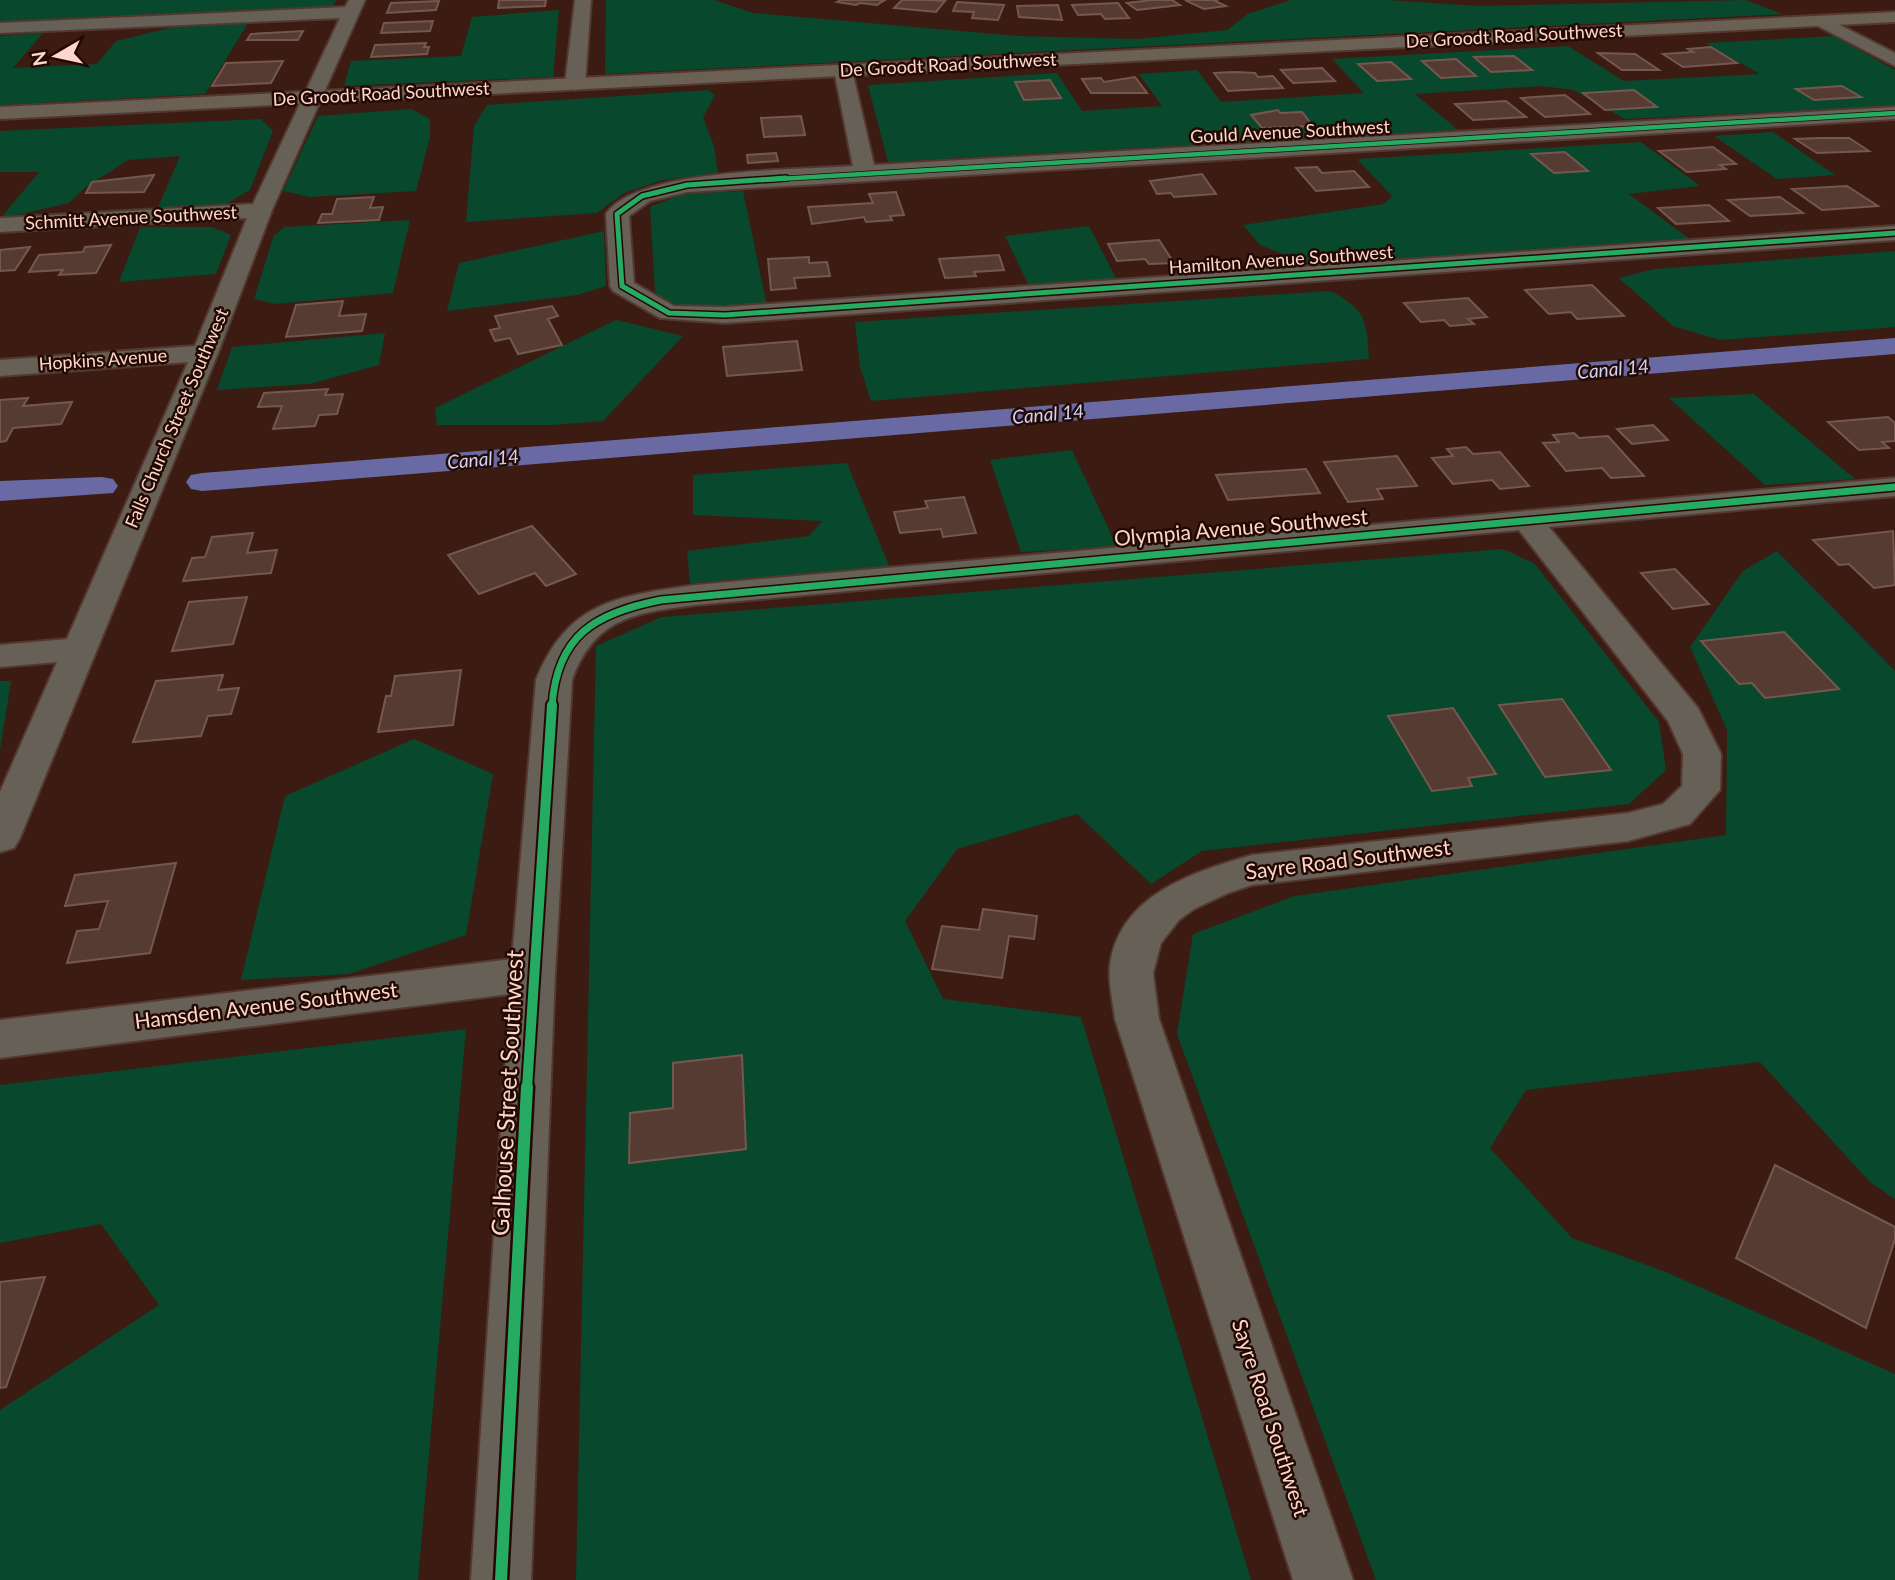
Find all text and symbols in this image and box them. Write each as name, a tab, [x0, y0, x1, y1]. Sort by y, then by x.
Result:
street label: De Groodt Road Southwest	[1405, 18, 1623, 52]
north arrow	[21, 21, 91, 91]
street label: De Groodt Road Southwest	[839, 47, 1057, 81]
text: N	[26, 50, 51, 68]
street label: De Groodt Road Southwest	[272, 76, 490, 110]
street label: Gould Avenue Southwest	[1190, 115, 1391, 147]
street label: Schmitt Avenue Southwest	[24, 200, 238, 234]
street label: Hamilton Avenue Southwest	[1168, 240, 1394, 278]
street label: Falls Church Street Southwest	[120, 304, 233, 531]
street label: Hopkins Avenue	[38, 344, 168, 374]
water label: Canal 14	[1576, 354, 1650, 383]
water label: Canal 14	[1011, 399, 1085, 428]
water label: Canal 14	[446, 444, 520, 473]
street label: Olympia Avenue Southwest	[1113, 503, 1369, 550]
street label: Sayre Road Southwest	[1244, 833, 1452, 883]
street label: Galhouse Street Southwest	[485, 949, 528, 1237]
street label: Hamsden Avenue Southwest	[133, 976, 399, 1033]
street label: Sayre Road Southwest	[1228, 1316, 1315, 1520]

